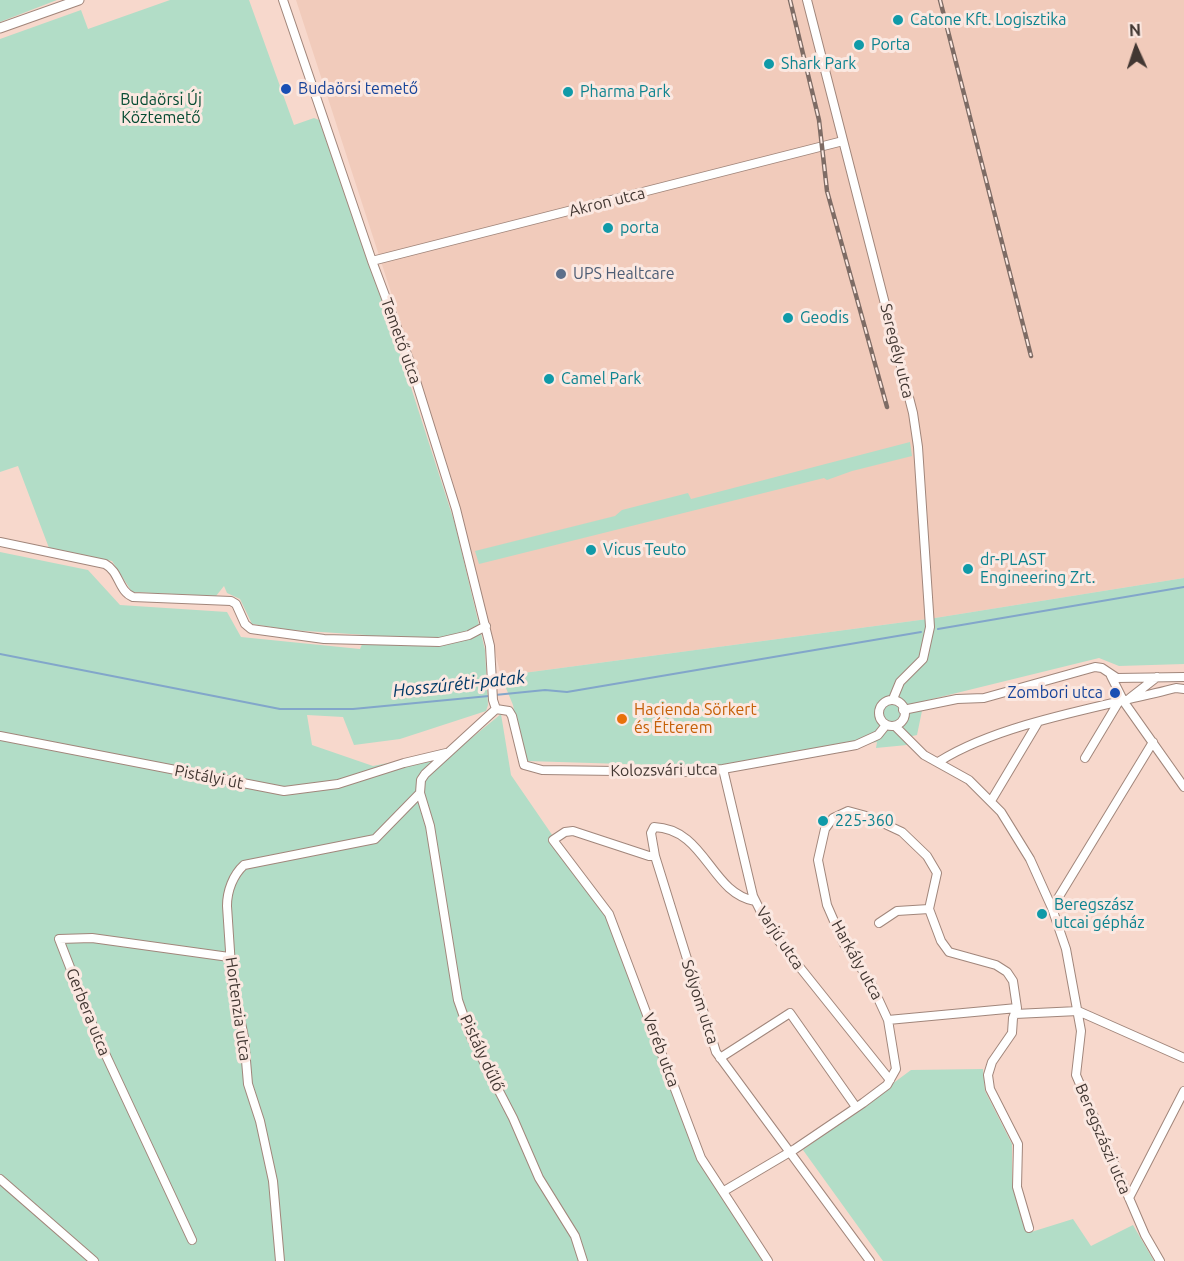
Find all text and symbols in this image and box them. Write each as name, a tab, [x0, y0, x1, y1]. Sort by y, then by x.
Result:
place label: Catone Kft. Logisztika	[910, 10, 1067, 30]
marker: Catone Kft. Logisztika	[891, 13, 905, 27]
north arrow	[1106, 18, 1166, 78]
text: N	[1129, 21, 1141, 39]
place label: Porta	[871, 35, 910, 55]
marker: Porta	[852, 38, 866, 52]
place label: Shark Park	[781, 54, 856, 74]
marker: Shark Park	[762, 57, 776, 71]
place label: Budaörsi temető	[298, 79, 418, 99]
marker: Budaörsi temető	[279, 82, 293, 96]
place label: Pharma Park	[580, 82, 670, 102]
marker: Pharma Park	[561, 85, 575, 99]
park label: Budaörsi Új Köztemető	[120, 90, 202, 128]
street label: Akron utca	[567, 183, 647, 221]
place label: porta	[620, 218, 659, 238]
marker: porta	[601, 221, 615, 235]
place label: UPS Healtcare	[573, 264, 675, 284]
marker: UPS Healtcare	[554, 267, 568, 281]
street label: Temető utca	[377, 295, 425, 387]
street label: Seregély utca	[876, 302, 918, 400]
place label: Geodis	[800, 308, 849, 328]
marker: Geodis	[781, 311, 795, 325]
place label: Camel Park	[561, 369, 641, 389]
marker: Camel Park	[542, 372, 556, 386]
place label: Vicus Teuto	[603, 540, 686, 560]
marker: Vicus Teuto	[584, 543, 598, 557]
place label: dr-PLAST Engineering Zrt.	[980, 550, 1095, 588]
marker: dr-PLAST Engineering Zrt.	[961, 562, 975, 576]
water label: Hosszúréti-patak	[392, 666, 526, 702]
place label: Zombori utca	[1008, 683, 1103, 703]
marker: Zombori utca	[1108, 686, 1122, 700]
place label: Hacienda Sörkert és Étterem	[634, 700, 757, 738]
marker: Hacienda Sörkert és Étterem	[615, 712, 629, 726]
street label: Kolozsvári utca	[610, 759, 718, 781]
street label: Pistályi út	[173, 761, 245, 793]
place label: 225-360	[835, 811, 894, 831]
marker: 225-360	[816, 814, 830, 828]
place label: Beregszász utcai gépház	[1054, 895, 1145, 933]
street label: Varjú utca	[752, 903, 808, 973]
marker: Beregszász utcai gépház	[1035, 907, 1049, 921]
street label: Harkály utca	[827, 917, 887, 1003]
street label: Hortenzia utca	[221, 956, 255, 1062]
street label: Sólyom utca	[677, 957, 723, 1047]
street label: Gerbera utca	[62, 965, 114, 1059]
street label: Veréb utca	[639, 1010, 683, 1090]
street label: Pistály dűlő	[456, 1012, 508, 1094]
street label: Beregszászi utca	[1071, 1081, 1135, 1197]

